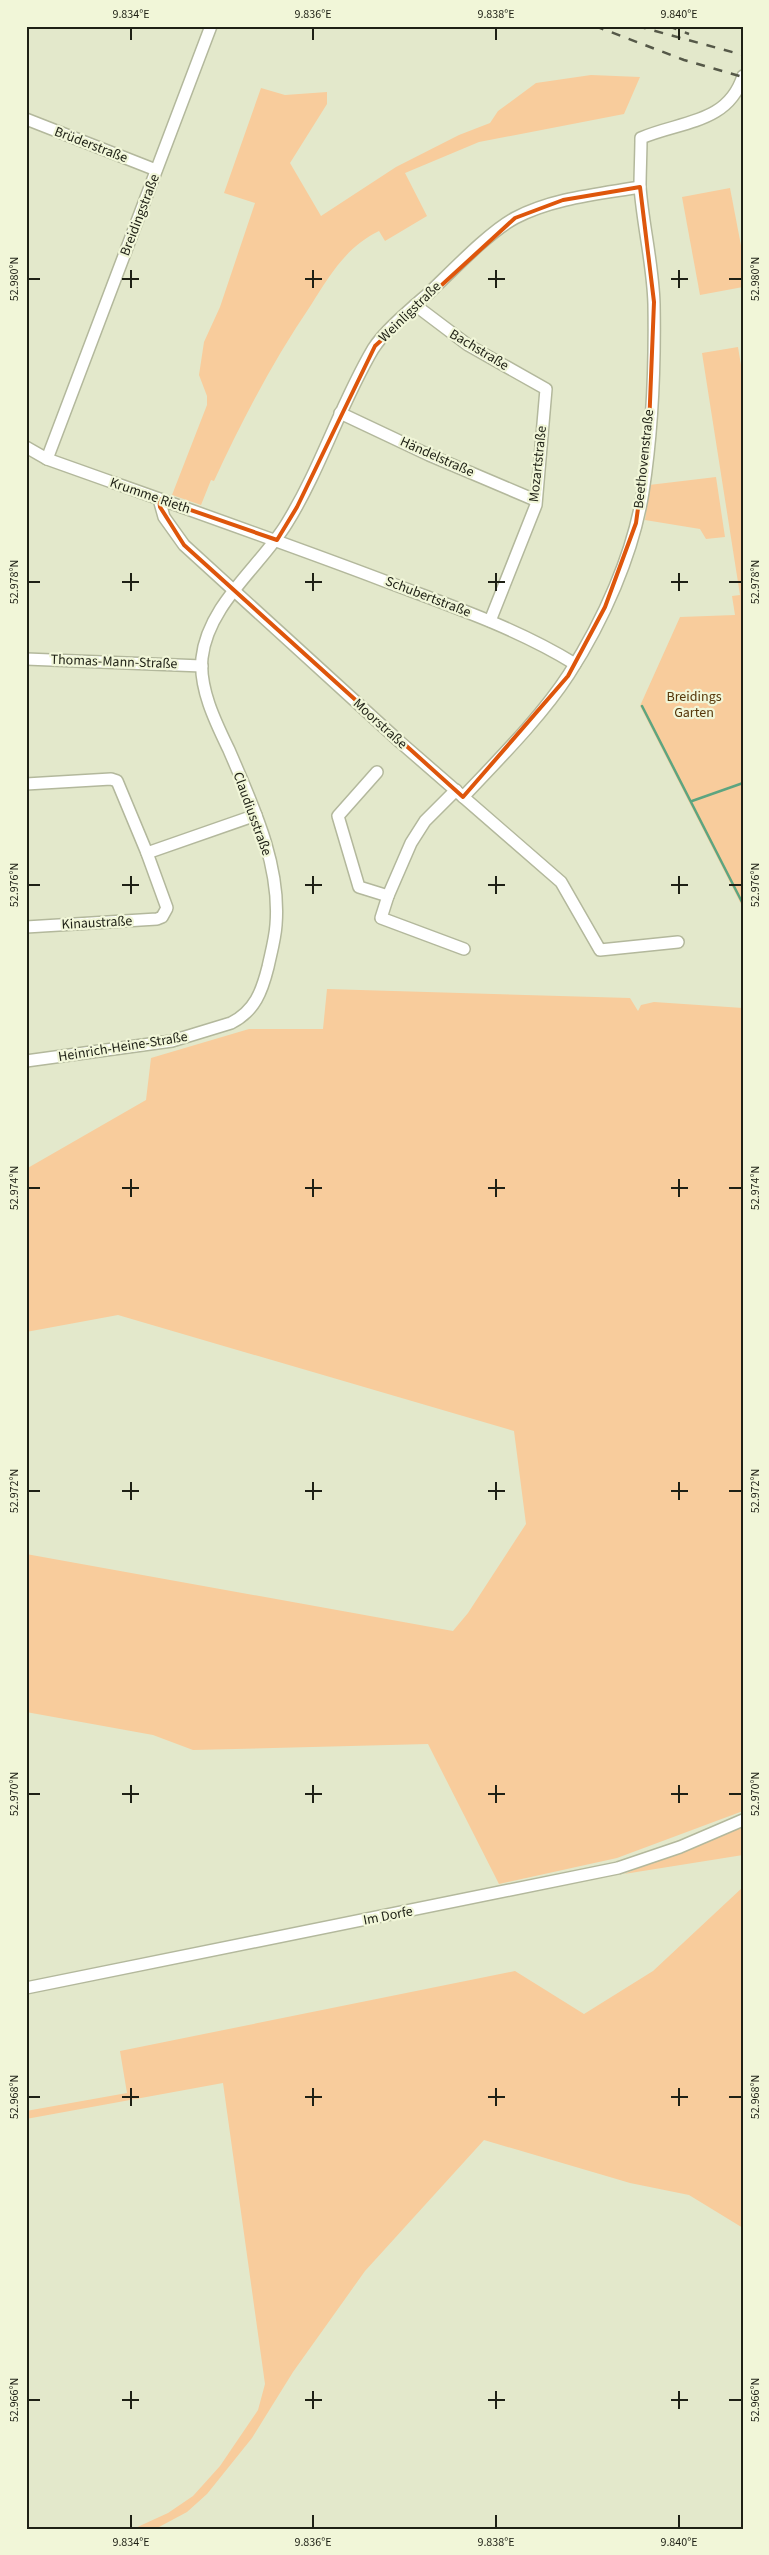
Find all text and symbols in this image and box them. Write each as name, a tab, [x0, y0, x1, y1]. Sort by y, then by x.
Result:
text: 9.834°E	[112, 6, 150, 23]
text: 9.836°E	[294, 6, 332, 23]
text: 9.838°E	[477, 6, 515, 23]
text: 9.840°E	[660, 6, 698, 23]
street label: Brüderstraße	[51, 122, 131, 168]
street label: Breidingstraße	[115, 171, 165, 259]
text: 52.980°N	[6, 257, 23, 301]
text: 52.980°N	[747, 257, 764, 301]
street label: Weinligstraße	[374, 277, 446, 347]
street label: Bachstraße	[445, 324, 513, 376]
street label: Beethovenstraße	[629, 408, 659, 510]
street label: Mozartstraße	[524, 425, 552, 503]
street label: Händelstraße	[397, 432, 477, 482]
street label: Krumme Rieth	[107, 473, 193, 519]
text: 52.978°N	[6, 560, 23, 604]
text: 52.978°N	[747, 560, 764, 604]
street label: Schubertstraße	[382, 572, 474, 623]
street label: Thomas-Mann-Straße	[50, 650, 178, 674]
park label: Breidings Garten	[666, 687, 722, 723]
street label: Moorstraße	[348, 694, 412, 754]
street label: Claudiusstraße	[228, 769, 276, 859]
text: 52.976°N	[6, 863, 23, 907]
text: 52.976°N	[747, 863, 764, 907]
street label: Kinaustraße	[61, 911, 133, 935]
street label: Heinrich-Heine-Straße	[57, 1027, 189, 1067]
text: 52.974°N	[6, 1166, 23, 1210]
text: 52.974°N	[747, 1166, 764, 1210]
text: 52.972°N	[6, 1469, 23, 1513]
text: 52.972°N	[747, 1469, 764, 1513]
text: 52.970°N	[6, 1772, 23, 1816]
text: 52.970°N	[747, 1772, 764, 1816]
street label: Im Dorfe	[362, 1901, 415, 1931]
text: 52.968°N	[6, 2075, 23, 2119]
text: 52.968°N	[747, 2075, 764, 2119]
text: 52.966°N	[6, 2378, 23, 2422]
text: 52.966°N	[747, 2378, 764, 2422]
text: 9.834°E	[112, 2534, 150, 2551]
text: 9.836°E	[294, 2534, 332, 2551]
text: 9.838°E	[477, 2534, 515, 2551]
text: 9.840°E	[660, 2534, 698, 2551]

